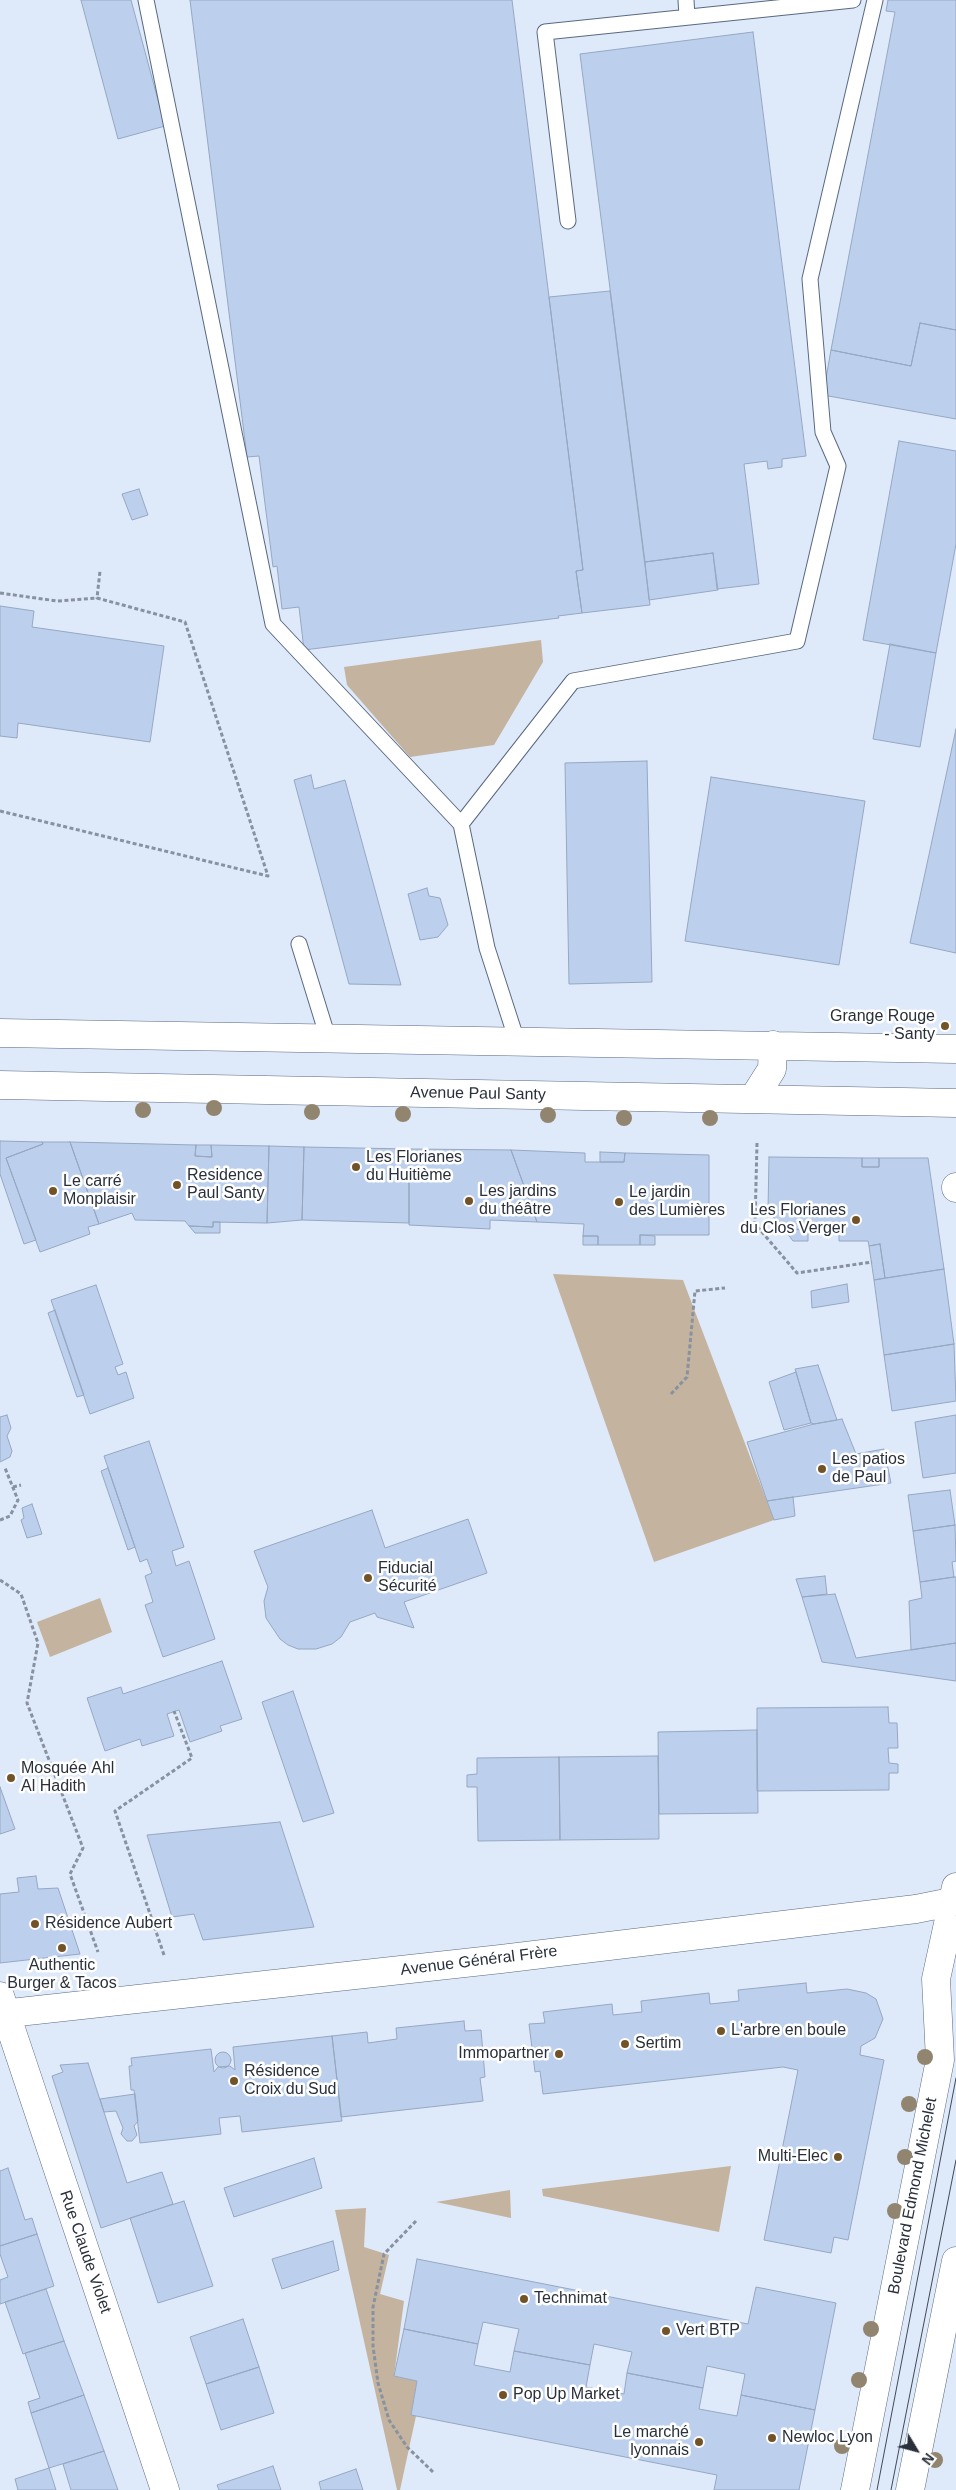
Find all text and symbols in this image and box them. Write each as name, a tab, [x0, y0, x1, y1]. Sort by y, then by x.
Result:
place label: Grange Rouge - Santy	[830, 1007, 935, 1045]
marker: Grange Rouge - Santy	[939, 1020, 951, 1032]
street label: Avenue Paul Santy	[410, 1083, 546, 1105]
place label: Les Florianes du Huitième	[366, 1148, 462, 1186]
marker: Les Florianes du Huitième	[350, 1161, 362, 1173]
place label: Residence Paul Santy	[187, 1166, 264, 1204]
place label: Le carré Monplaisir	[63, 1172, 136, 1210]
marker: Residence Paul Santy	[171, 1179, 183, 1191]
place label: Les jardins du théâtre	[479, 1182, 556, 1220]
place label: Le jardin des Lumières	[629, 1183, 725, 1221]
marker: Le carré Monplaisir	[47, 1185, 59, 1197]
marker: Les jardins du théâtre	[463, 1195, 475, 1207]
marker: Le jardin des Lumières	[613, 1196, 625, 1208]
place label: Les Florianes du Clos Verger	[740, 1201, 846, 1239]
marker: Les Florianes du Clos Verger	[850, 1214, 862, 1226]
place label: Les patios de Paul	[832, 1450, 905, 1488]
marker: Les patios de Paul	[816, 1463, 828, 1475]
place label: Fiducial Sécurité	[378, 1559, 437, 1597]
marker: Fiducial Sécurité	[362, 1572, 374, 1584]
place label: Mosquée Ahl Al Hadith	[21, 1759, 114, 1797]
marker: Mosquée Ahl Al Hadith	[5, 1772, 17, 1784]
place label: Résidence Aubert	[45, 1914, 172, 1934]
marker: Résidence Aubert	[29, 1918, 41, 1930]
marker: Authentic Burger & Tacos	[56, 1942, 68, 1954]
street label: Avenue Général Frère	[399, 1942, 559, 1980]
place label: Authentic Burger & Tacos	[7, 1956, 117, 1994]
place label: L'arbre en boule	[731, 2021, 846, 2041]
marker: L'arbre en boule	[715, 2025, 727, 2037]
place label: Sertim	[635, 2034, 681, 2054]
marker: Sertim	[619, 2038, 631, 2050]
place label: Immopartner	[458, 2044, 549, 2064]
marker: Immopartner	[553, 2048, 565, 2060]
place label: Résidence Croix du Sud	[244, 2062, 336, 2100]
marker: Résidence Croix du Sud	[228, 2075, 240, 2087]
street label: Boulevard Edmond Michelet	[884, 2096, 942, 2296]
place label: Multi-Elec	[758, 2147, 828, 2167]
marker: Multi-Elec	[832, 2151, 844, 2163]
street label: Rue Claude Violet	[55, 2188, 115, 2316]
place label: Technimat	[534, 2289, 607, 2309]
marker: Technimat	[518, 2293, 530, 2305]
place label: Vert BTP	[676, 2321, 740, 2341]
marker: Vert BTP	[660, 2325, 672, 2337]
place label: Pop Up Market	[513, 2385, 620, 2405]
marker: Pop Up Market	[497, 2389, 509, 2401]
place label: Le marché lyonnais	[613, 2423, 689, 2461]
north arrow	[891, 2425, 941, 2475]
place label: Newloc Lyon	[782, 2428, 873, 2448]
marker: Newloc Lyon	[766, 2432, 778, 2444]
marker: Le marché lyonnais	[693, 2436, 705, 2448]
text: N	[919, 2450, 937, 2468]

